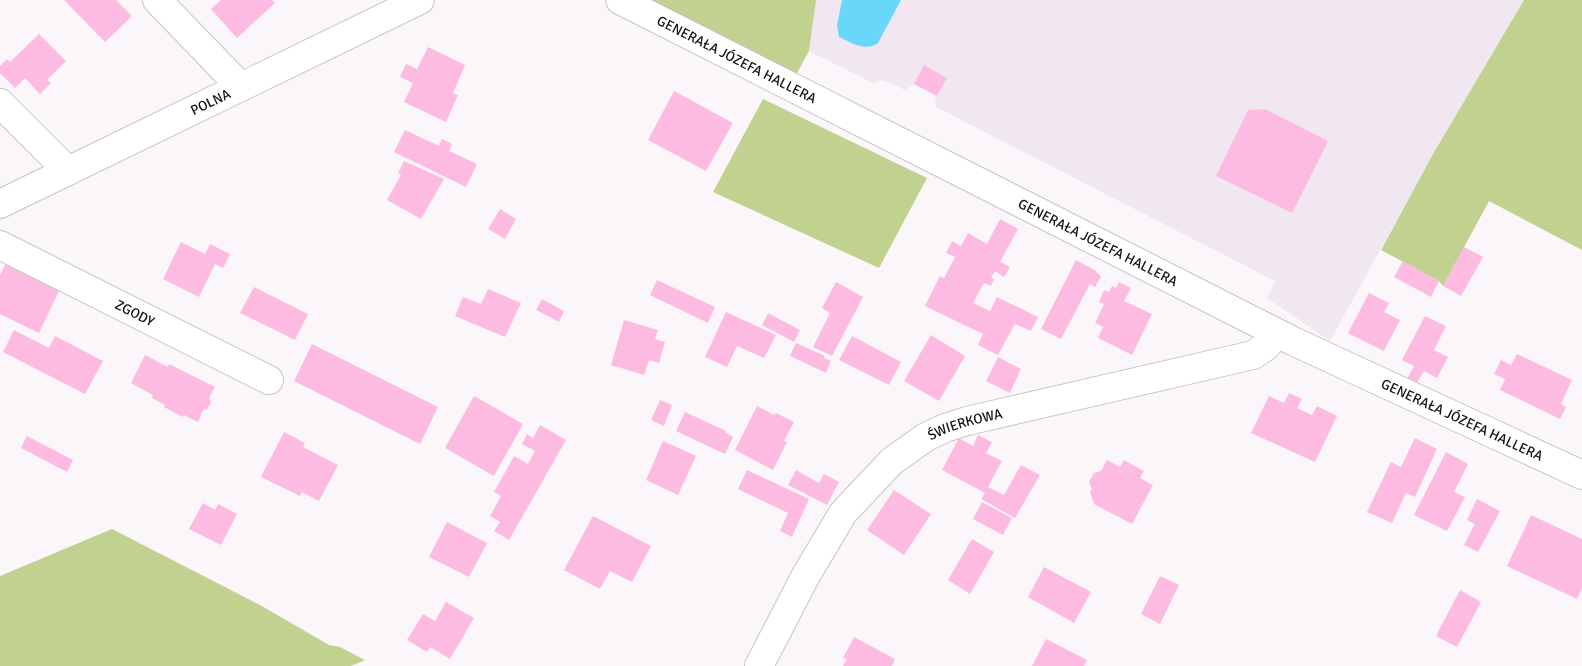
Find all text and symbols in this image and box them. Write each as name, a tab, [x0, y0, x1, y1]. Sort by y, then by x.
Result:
street label: GENERAŁA JÓZEFA HALLERA	[654, 12, 820, 107]
street label: POLNA	[188, 85, 234, 119]
street label: GENERAŁA JÓZEFA HALLERA	[1016, 195, 1181, 290]
street label: ZGODY	[112, 296, 157, 330]
street label: GENERAŁA JÓZEFA HALLERA	[1379, 375, 1546, 465]
street label: ŚWIERKOWA	[925, 405, 1004, 444]

